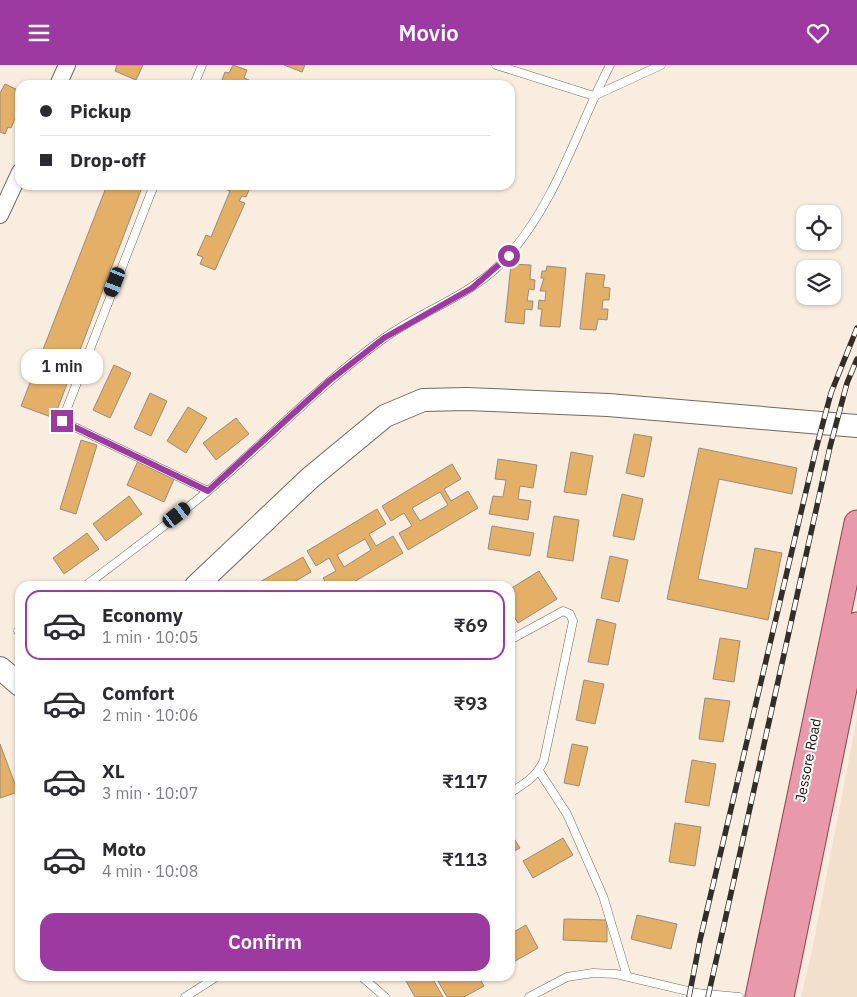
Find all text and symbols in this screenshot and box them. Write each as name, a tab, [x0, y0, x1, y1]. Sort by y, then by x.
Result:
text: Movio	[398, 18, 459, 47]
icon: menu	[25, 19, 53, 47]
icon: heart	[804, 19, 832, 47]
text: Pickup	[70, 99, 131, 123]
text: Drop-off	[70, 148, 146, 172]
map controls	[796, 205, 841, 305]
button: locate	[796, 205, 841, 250]
route start	[498, 245, 520, 267]
button: layers	[796, 260, 841, 305]
car	[102, 265, 127, 299]
callout: 1 min	[21, 349, 103, 383]
text: 1 min	[41, 356, 83, 376]
route end	[51, 410, 73, 432]
car	[160, 500, 193, 530]
icon: car	[42, 603, 87, 648]
text: Economy	[102, 603, 183, 627]
text: ₹69	[453, 613, 488, 637]
text: 1 min · 10:05	[102, 627, 198, 647]
icon: car	[42, 681, 87, 726]
text: Comfort	[102, 681, 175, 705]
text: ₹93	[453, 691, 488, 715]
text: 2 min · 10:06	[102, 705, 198, 725]
street label: Jessore Road	[791, 717, 825, 803]
icon: car	[42, 759, 87, 804]
text: XL	[102, 759, 125, 783]
text: ₹117	[442, 769, 488, 793]
text: 3 min · 10:07	[102, 783, 198, 803]
icon: car	[42, 837, 87, 882]
text: Moto	[102, 837, 146, 861]
text: ₹113	[442, 847, 488, 871]
text: 4 min · 10:08	[102, 861, 198, 881]
button: Confirm	[40, 913, 490, 971]

